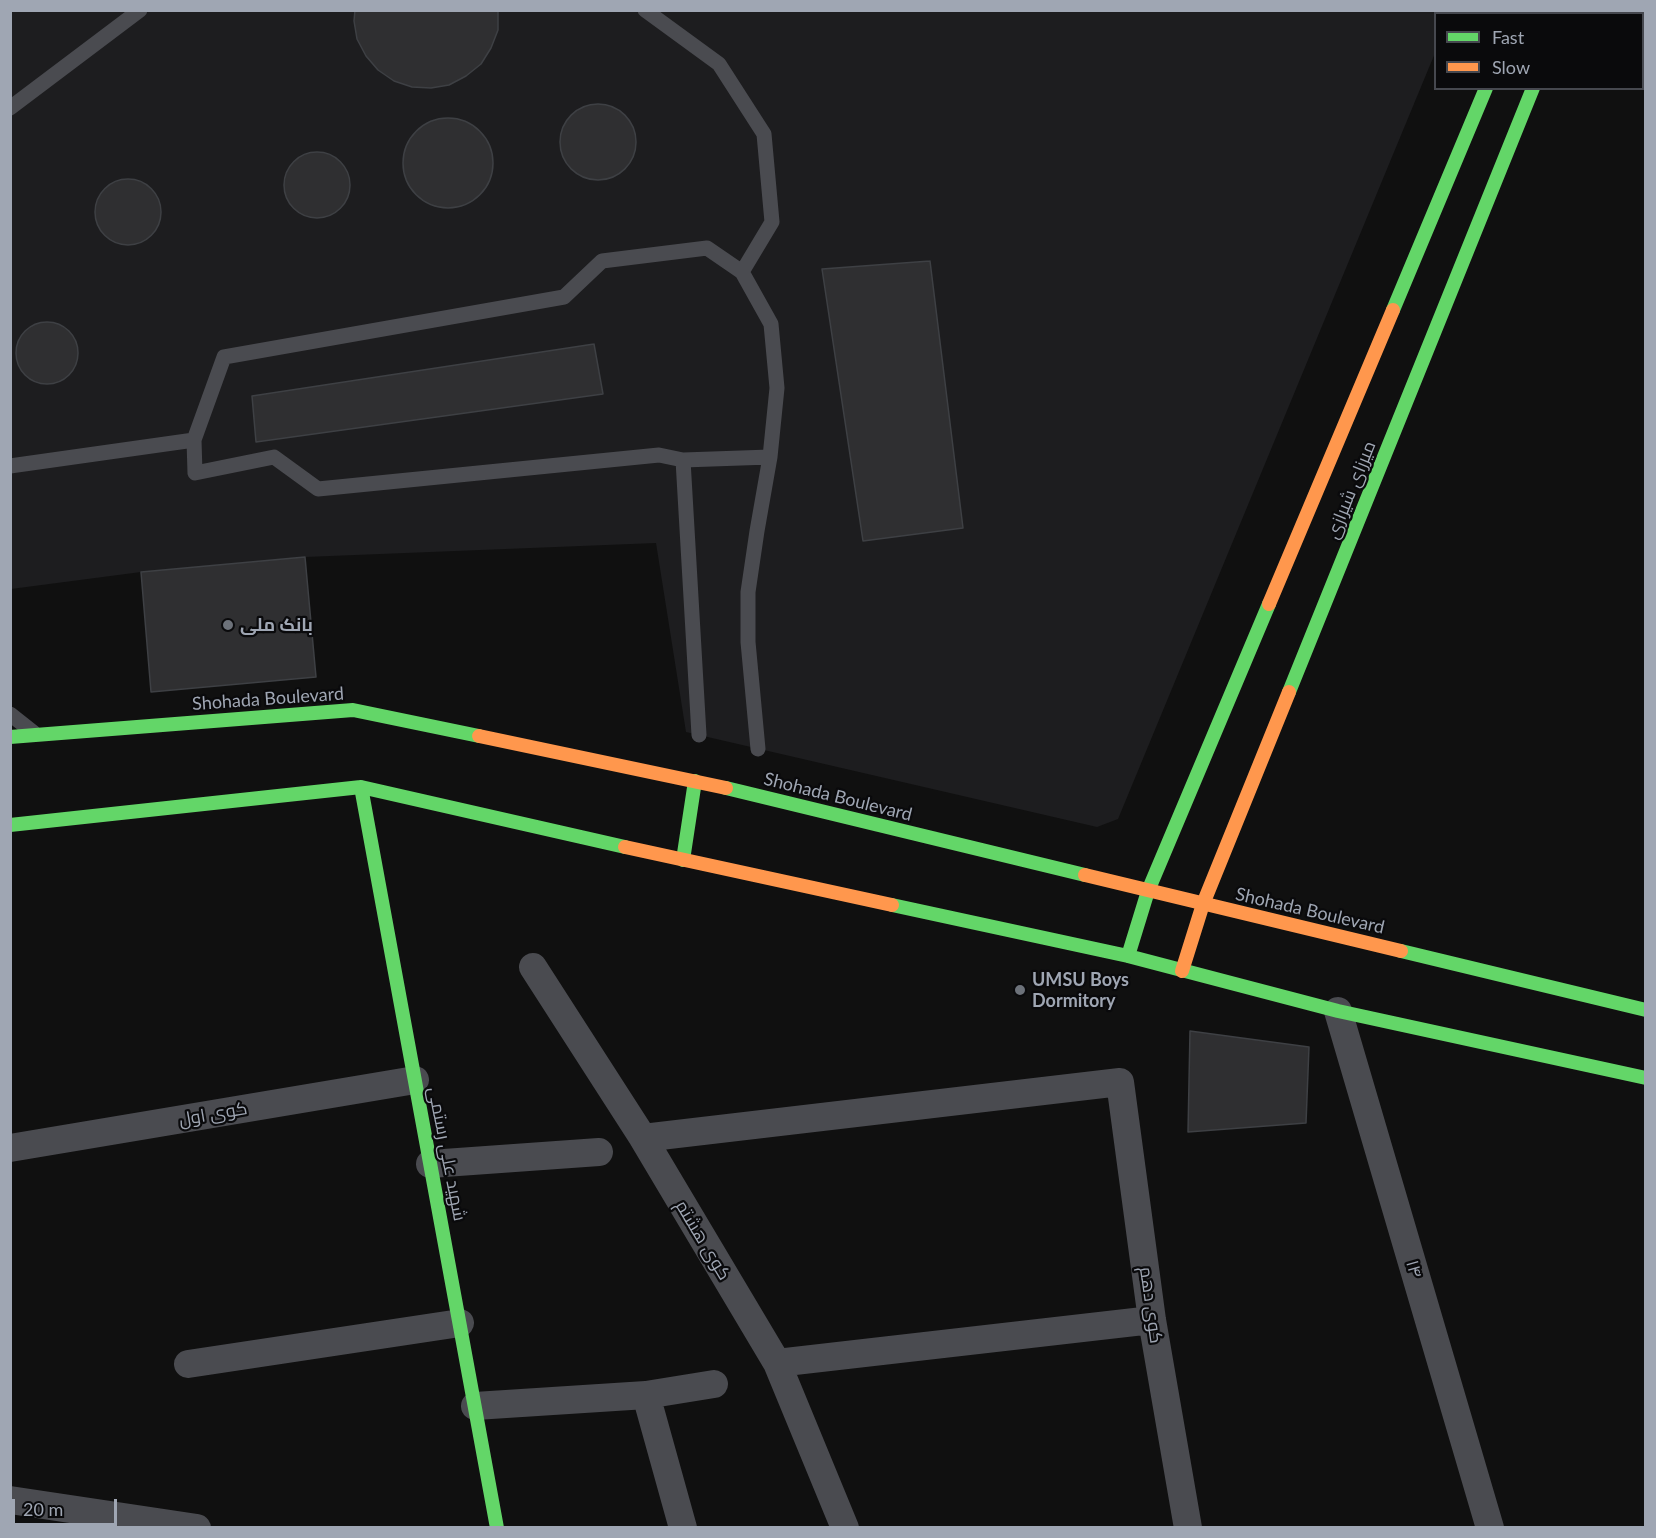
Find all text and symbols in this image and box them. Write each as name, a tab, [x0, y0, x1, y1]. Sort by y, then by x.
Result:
legend	[1434, 12, 1644, 90]
text: Fast	[1492, 26, 1524, 48]
text: Slow	[1492, 56, 1530, 78]
street label: میرزای شیرازی	[1322, 438, 1380, 542]
place label: بانک ملی	[240, 614, 313, 636]
marker: بانک ملی	[221, 618, 235, 632]
street label: Shohada Boulevard	[191, 683, 345, 715]
street label: Shohada Boulevard	[762, 768, 914, 826]
street label: Shohada Boulevard	[1233, 883, 1387, 939]
place label: UMSU Boys Dormitory	[1032, 969, 1129, 1012]
marker: UMSU Boys Dormitory	[1013, 983, 1027, 997]
street label: شهید علی رستمی	[423, 1085, 471, 1223]
street label: کوی اول	[177, 1097, 249, 1131]
street label: کوی هشتم	[671, 1196, 735, 1284]
street label: ۱۴	[1401, 1258, 1427, 1280]
street label: کوی دهم	[1135, 1265, 1167, 1345]
scale bar	[15, 1487, 120, 1525]
text: 20 m	[23, 1498, 63, 1520]

